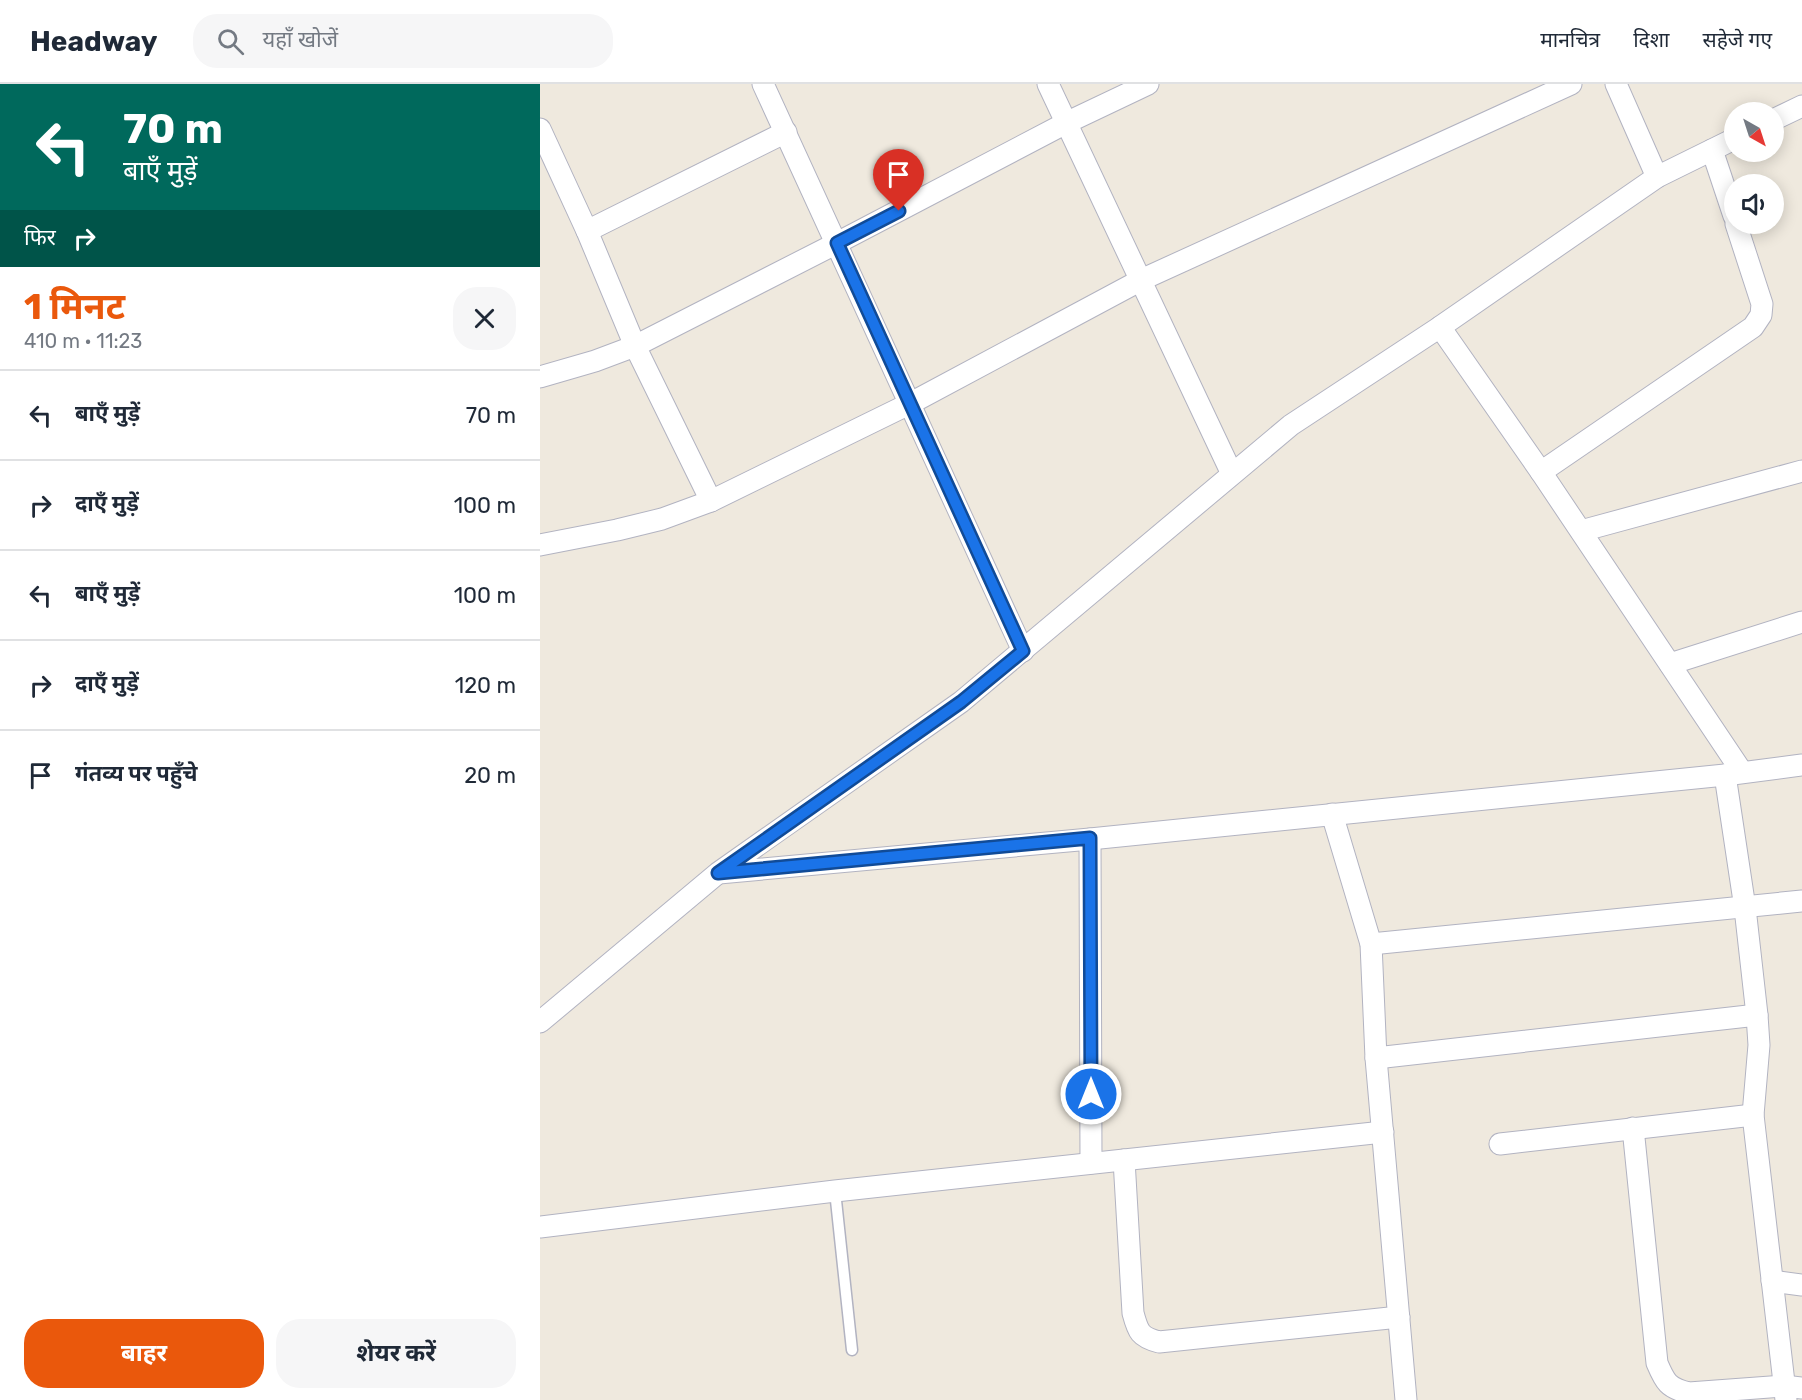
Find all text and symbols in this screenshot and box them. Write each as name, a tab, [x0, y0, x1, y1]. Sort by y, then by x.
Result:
search box	[193, 14, 613, 68]
text: Headway	[30, 25, 157, 58]
icon: search	[214, 25, 247, 58]
text: यहाँ खोजें	[262, 26, 338, 53]
text: मानचित्र	[1540, 27, 1600, 52]
text: दिशा	[1633, 27, 1669, 52]
text: सहेजे गए	[1702, 27, 1772, 52]
north arrow	[1724, 102, 1784, 162]
map controls	[1724, 102, 1784, 234]
text: 70 m	[123, 104, 223, 154]
icon: left	[24, 108, 102, 186]
pin	[873, 149, 924, 211]
text: बाएँ मुड़ें	[123, 155, 198, 187]
icon: arrive	[882, 158, 915, 191]
button: sound	[1724, 174, 1784, 234]
icon: right	[68, 222, 101, 255]
text: फिर	[24, 224, 56, 251]
text: 1 मिनट	[24, 285, 125, 328]
button: close	[453, 287, 516, 350]
text: 410 m · 11:23	[24, 329, 142, 353]
icon: left	[24, 399, 57, 432]
text: बाएँ मुड़ें	[75, 400, 140, 427]
text: 70 m	[466, 402, 516, 429]
icon: right	[24, 489, 57, 522]
text: दाएँ मुड़ें	[75, 490, 139, 517]
text: 100 m	[454, 492, 516, 519]
icon: left	[24, 579, 57, 612]
text: बाएँ मुड़ें	[75, 580, 140, 607]
text: 100 m	[454, 582, 516, 609]
icon: right	[24, 669, 57, 702]
text: दाएँ मुड़ें	[75, 670, 139, 697]
text: 120 m	[455, 672, 516, 699]
icon: arrive	[24, 759, 57, 792]
text: गंतव्य पर पहुँचे	[75, 760, 197, 787]
text: 20 m	[464, 762, 516, 789]
position arrow	[1059, 1062, 1123, 1126]
button: बाहर	[24, 1319, 264, 1388]
button: शेयर करें	[276, 1319, 516, 1388]

